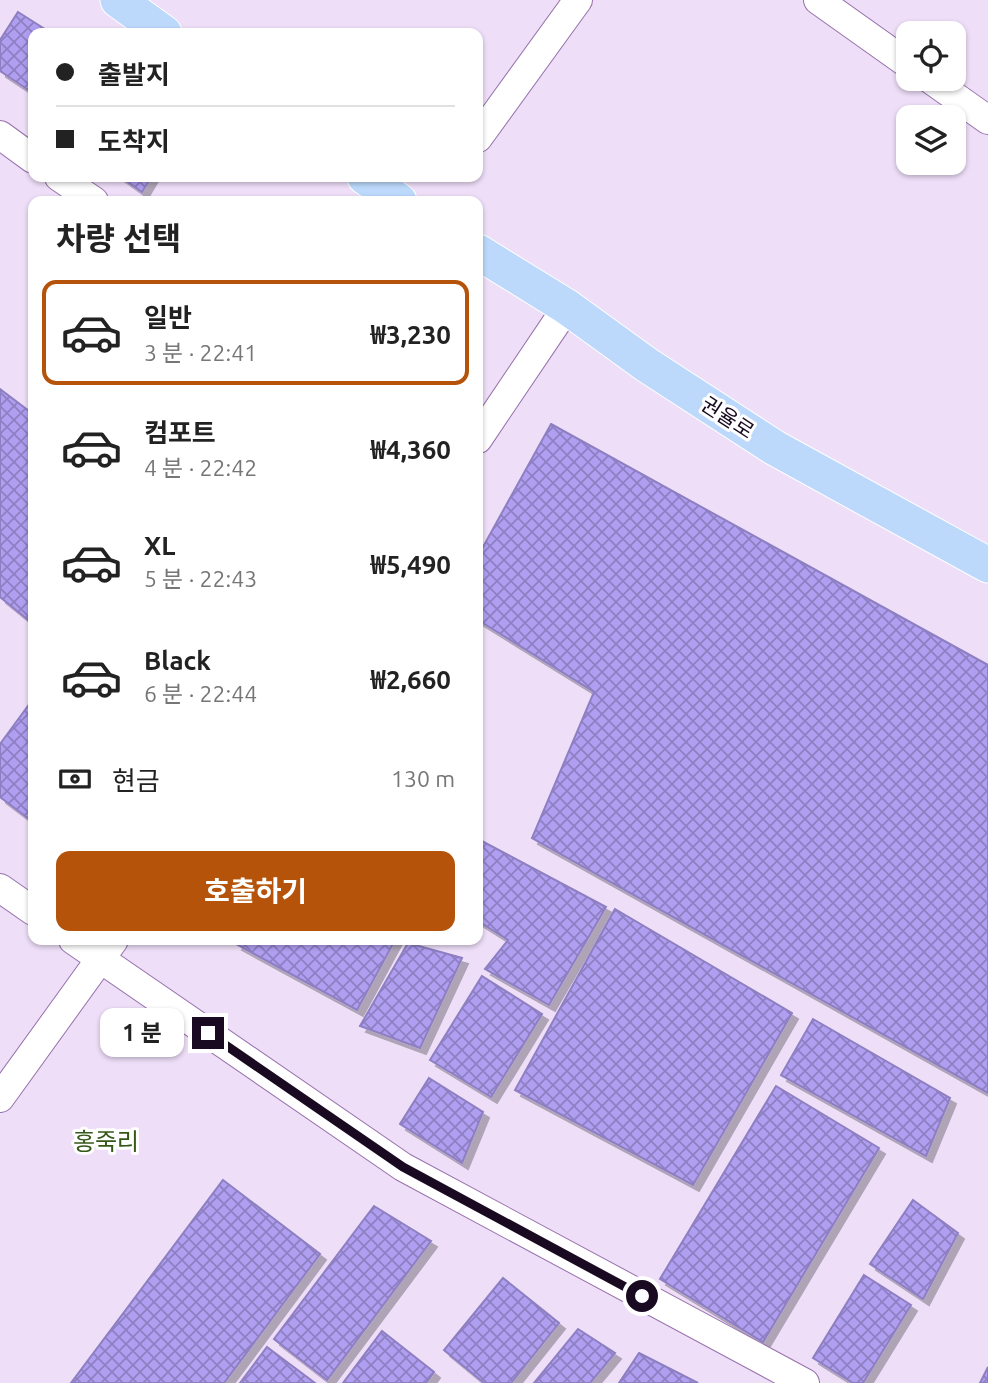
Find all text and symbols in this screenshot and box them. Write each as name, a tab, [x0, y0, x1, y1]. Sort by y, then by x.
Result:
map controls	[896, 21, 966, 175]
button: locate	[896, 21, 966, 91]
text: 출발지	[98, 60, 170, 89]
button: layers	[896, 105, 966, 175]
text: 도착지	[98, 127, 170, 156]
text: 차량 선택	[56, 220, 181, 256]
icon: car	[60, 301, 123, 364]
text: 일반	[144, 303, 192, 332]
text: ₩3,230	[371, 320, 451, 349]
text: 3 분 · 22:41	[144, 340, 257, 365]
street label: 권율로	[697, 391, 759, 443]
icon: car	[60, 416, 123, 479]
text: 컴포트	[144, 418, 216, 447]
text: ₩4,360	[371, 435, 451, 464]
text: 4 분 · 22:42	[144, 455, 257, 480]
icon: car	[60, 531, 123, 594]
text: XL	[144, 531, 175, 560]
text: ₩5,490	[371, 550, 451, 579]
text: 5 분 · 22:43	[144, 566, 257, 591]
icon: car	[60, 646, 123, 709]
text: Black	[144, 646, 211, 675]
text: ₩2,660	[371, 665, 451, 694]
text: 6 분 · 22:44	[144, 681, 257, 706]
icon: cash	[56, 760, 94, 798]
text: 현금	[112, 766, 160, 795]
text: 130 m	[391, 766, 455, 791]
button: 호출하기	[56, 851, 455, 931]
callout: 1 분	[100, 1009, 184, 1058]
route end	[192, 1017, 224, 1049]
text: 1 분	[122, 1020, 162, 1045]
district label: 홍죽리	[73, 1128, 139, 1155]
route start	[626, 1280, 658, 1312]

